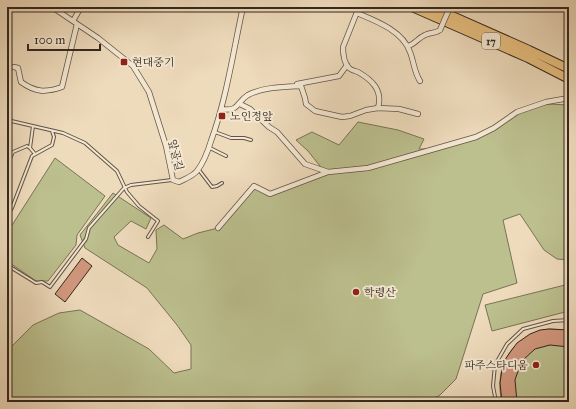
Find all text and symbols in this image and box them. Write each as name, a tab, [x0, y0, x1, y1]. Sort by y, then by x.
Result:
scale bar	[28, 26, 100, 52]
text: 100 m	[34, 33, 65, 47]
road number: 17	[482, 33, 500, 49]
place label: 현대중기	[132, 56, 175, 69]
marker: 현대중기	[119, 57, 129, 67]
place label: 노인정앞	[230, 110, 273, 123]
marker: 노인정앞	[217, 111, 227, 121]
street label: 앞골길	[165, 138, 186, 172]
place label: 학령산	[364, 286, 396, 299]
marker: 학령산	[351, 287, 361, 297]
place label: 파주스타디움	[464, 359, 528, 372]
marker: 파주스타디움	[531, 360, 541, 370]

